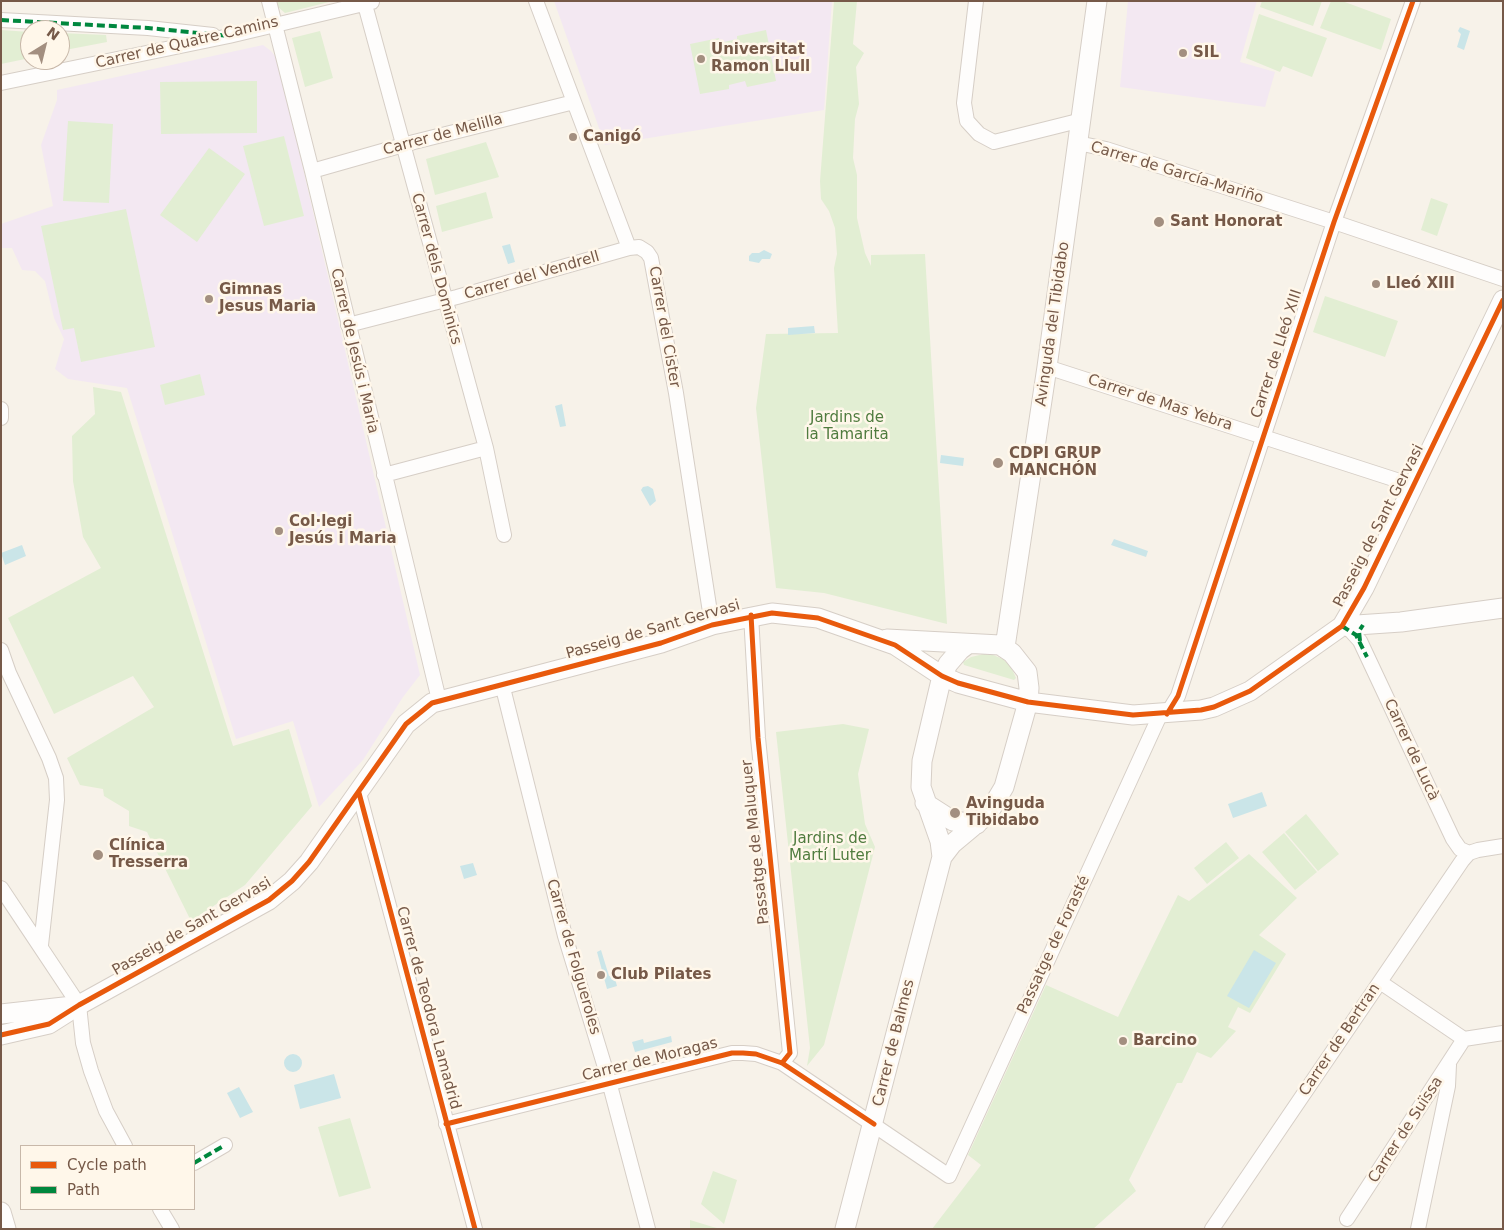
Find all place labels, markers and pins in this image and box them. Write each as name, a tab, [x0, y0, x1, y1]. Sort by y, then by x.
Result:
place label: Universitat Ramon Llull	[711, 41, 810, 76]
place label: SIL	[1193, 44, 1219, 62]
marker: SIL	[1177, 47, 1189, 59]
marker: Universitat Ramon Llull	[695, 53, 707, 65]
place label: Canigó	[583, 128, 641, 146]
marker: Canigó	[567, 131, 579, 143]
place label: Sant Honorat	[1170, 213, 1283, 231]
marker: Sant Honorat	[1152, 215, 1166, 229]
place label: Lleó XIII	[1386, 275, 1455, 293]
marker: Lleó XIII	[1370, 278, 1382, 290]
place label: Gimnas Jesus Maria	[219, 281, 316, 316]
marker: Gimnas Jesus Maria	[203, 293, 215, 305]
place label: CDPI GRUP MANCHÓN	[1009, 445, 1101, 480]
marker: CDPI GRUP MANCHÓN	[991, 456, 1005, 470]
place label: Col·legi Jesús i Maria	[289, 513, 397, 548]
marker: Col·legi Jesús i Maria	[273, 525, 285, 537]
place label: Avinguda Tibidabo	[966, 795, 1045, 830]
marker: Avinguda Tibidabo	[948, 806, 962, 820]
place label: Clínica Tresserra	[109, 837, 188, 872]
marker: Clínica Tresserra	[91, 848, 105, 862]
place label: Club Pilates	[611, 966, 711, 984]
marker: Club Pilates	[595, 969, 607, 981]
place label: Barcino	[1133, 1032, 1197, 1050]
marker: Barcino	[1117, 1035, 1129, 1047]

